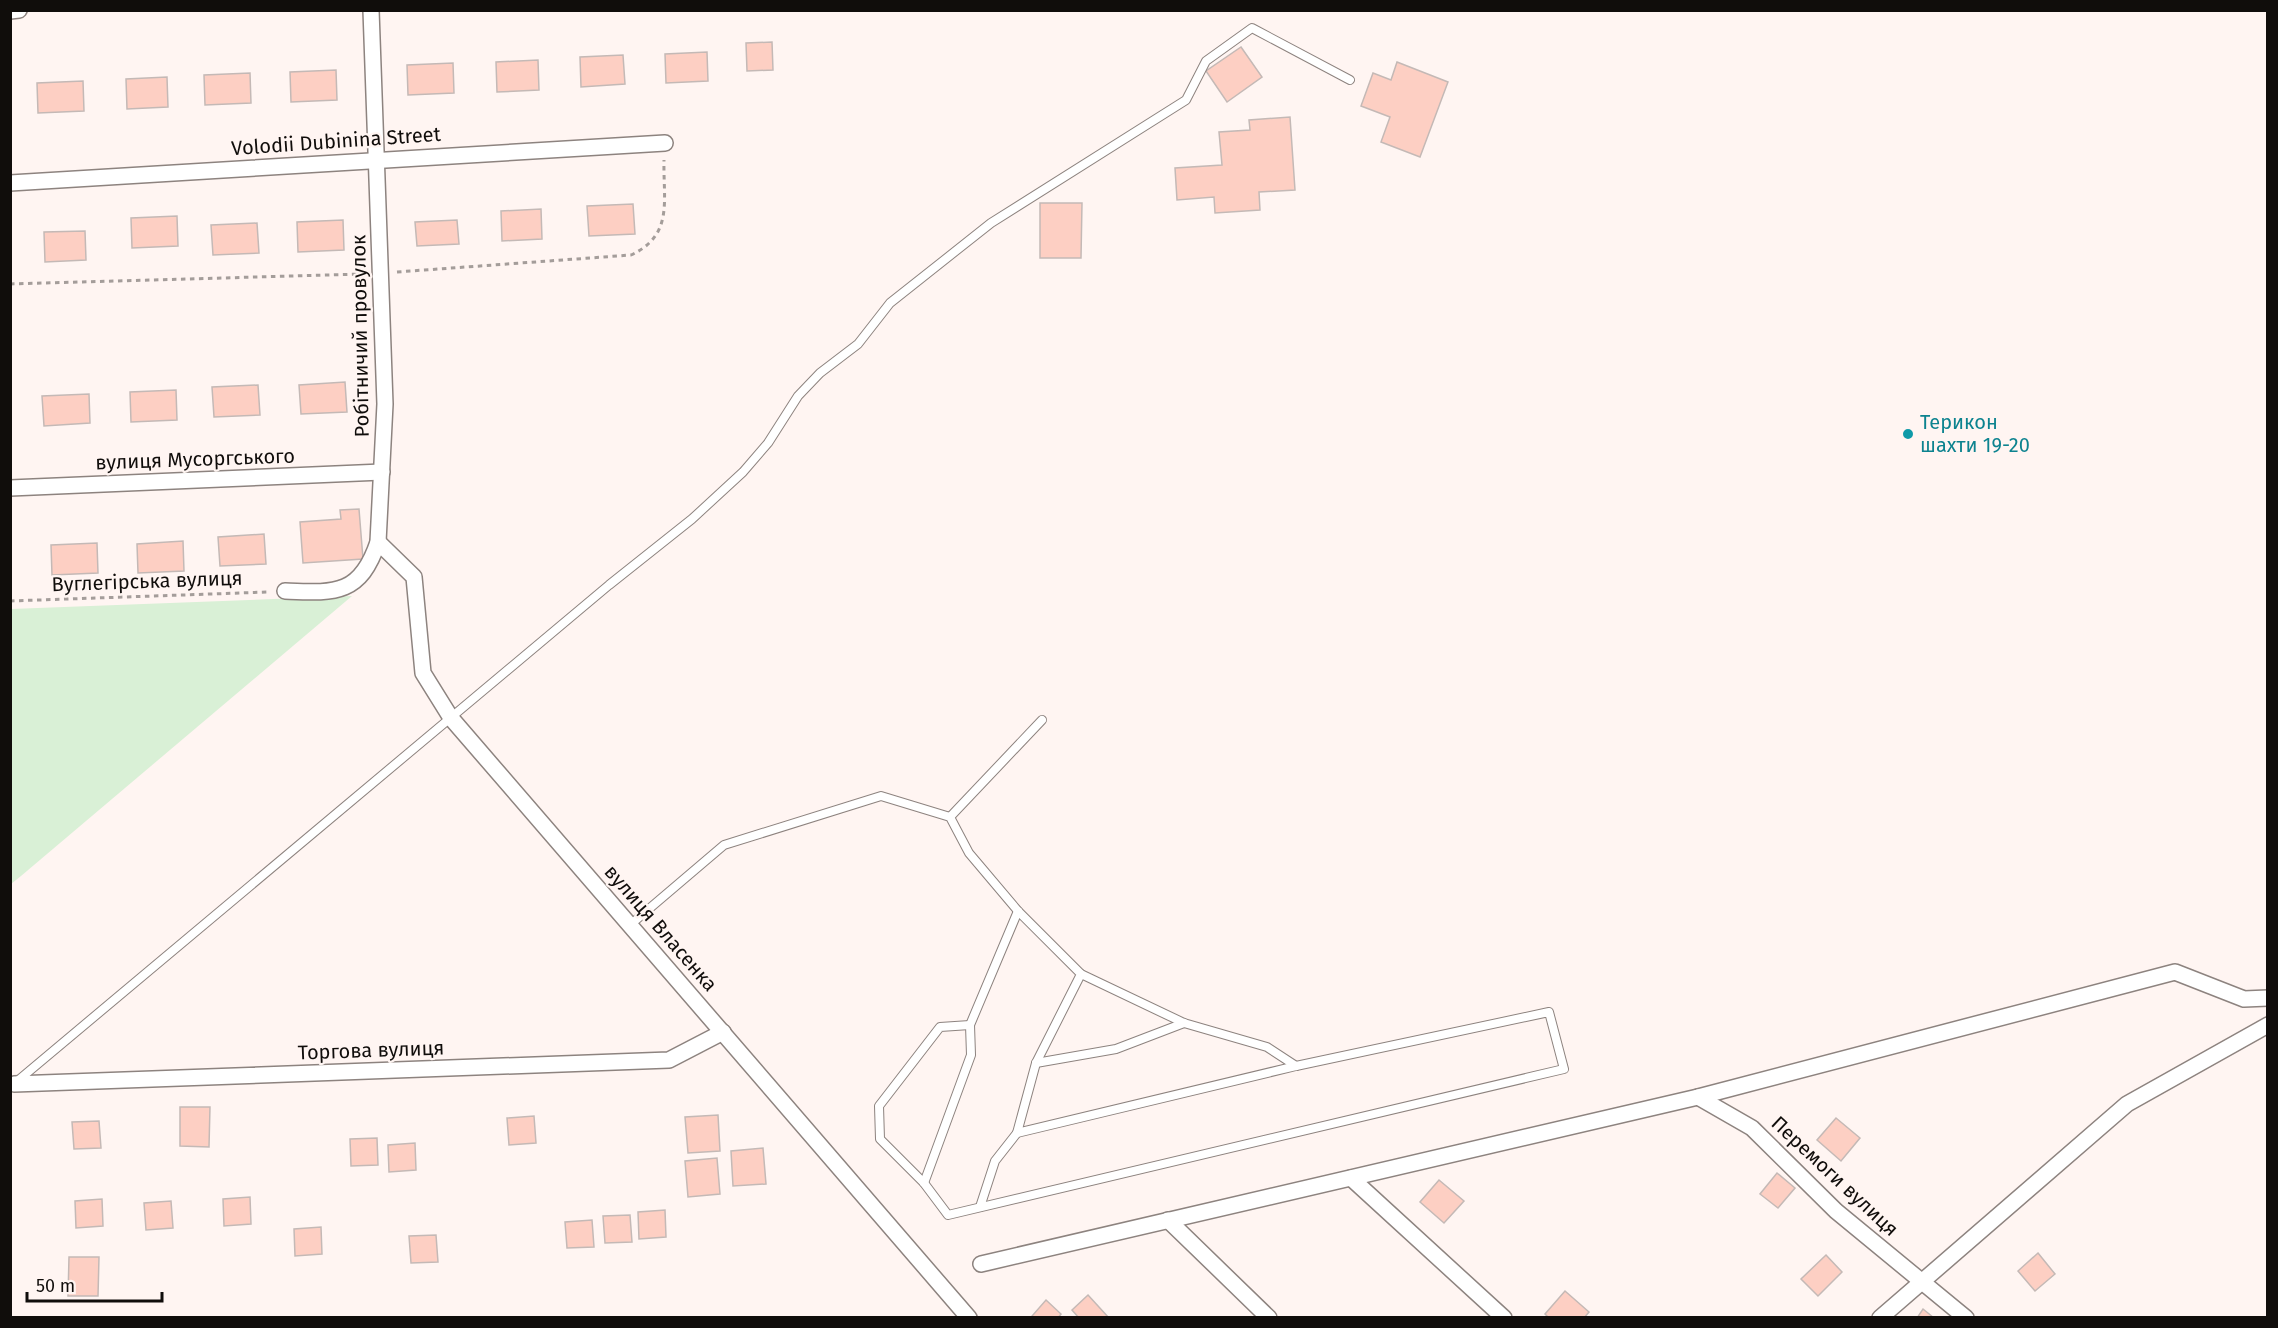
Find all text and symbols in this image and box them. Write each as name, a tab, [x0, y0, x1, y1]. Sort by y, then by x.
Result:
street label: Volodii Dubinina Street	[230, 122, 442, 160]
street label: Робітничий провулок	[346, 234, 374, 438]
place label: Терикон шахти 19-20	[1920, 410, 2030, 457]
marker: Терикон шахти 19-20	[1901, 427, 1915, 441]
street label: вулиця Мусоргського	[95, 444, 295, 474]
street label: Вуглегірська вулиця	[51, 566, 243, 596]
street label: вулиця Власенка	[600, 860, 722, 996]
street label: Торгова вулиця	[297, 1035, 445, 1065]
street label: Перемоги вулиця	[1766, 1111, 1904, 1241]
scale bar	[27, 1265, 162, 1303]
text: 50 m	[36, 1275, 75, 1297]

